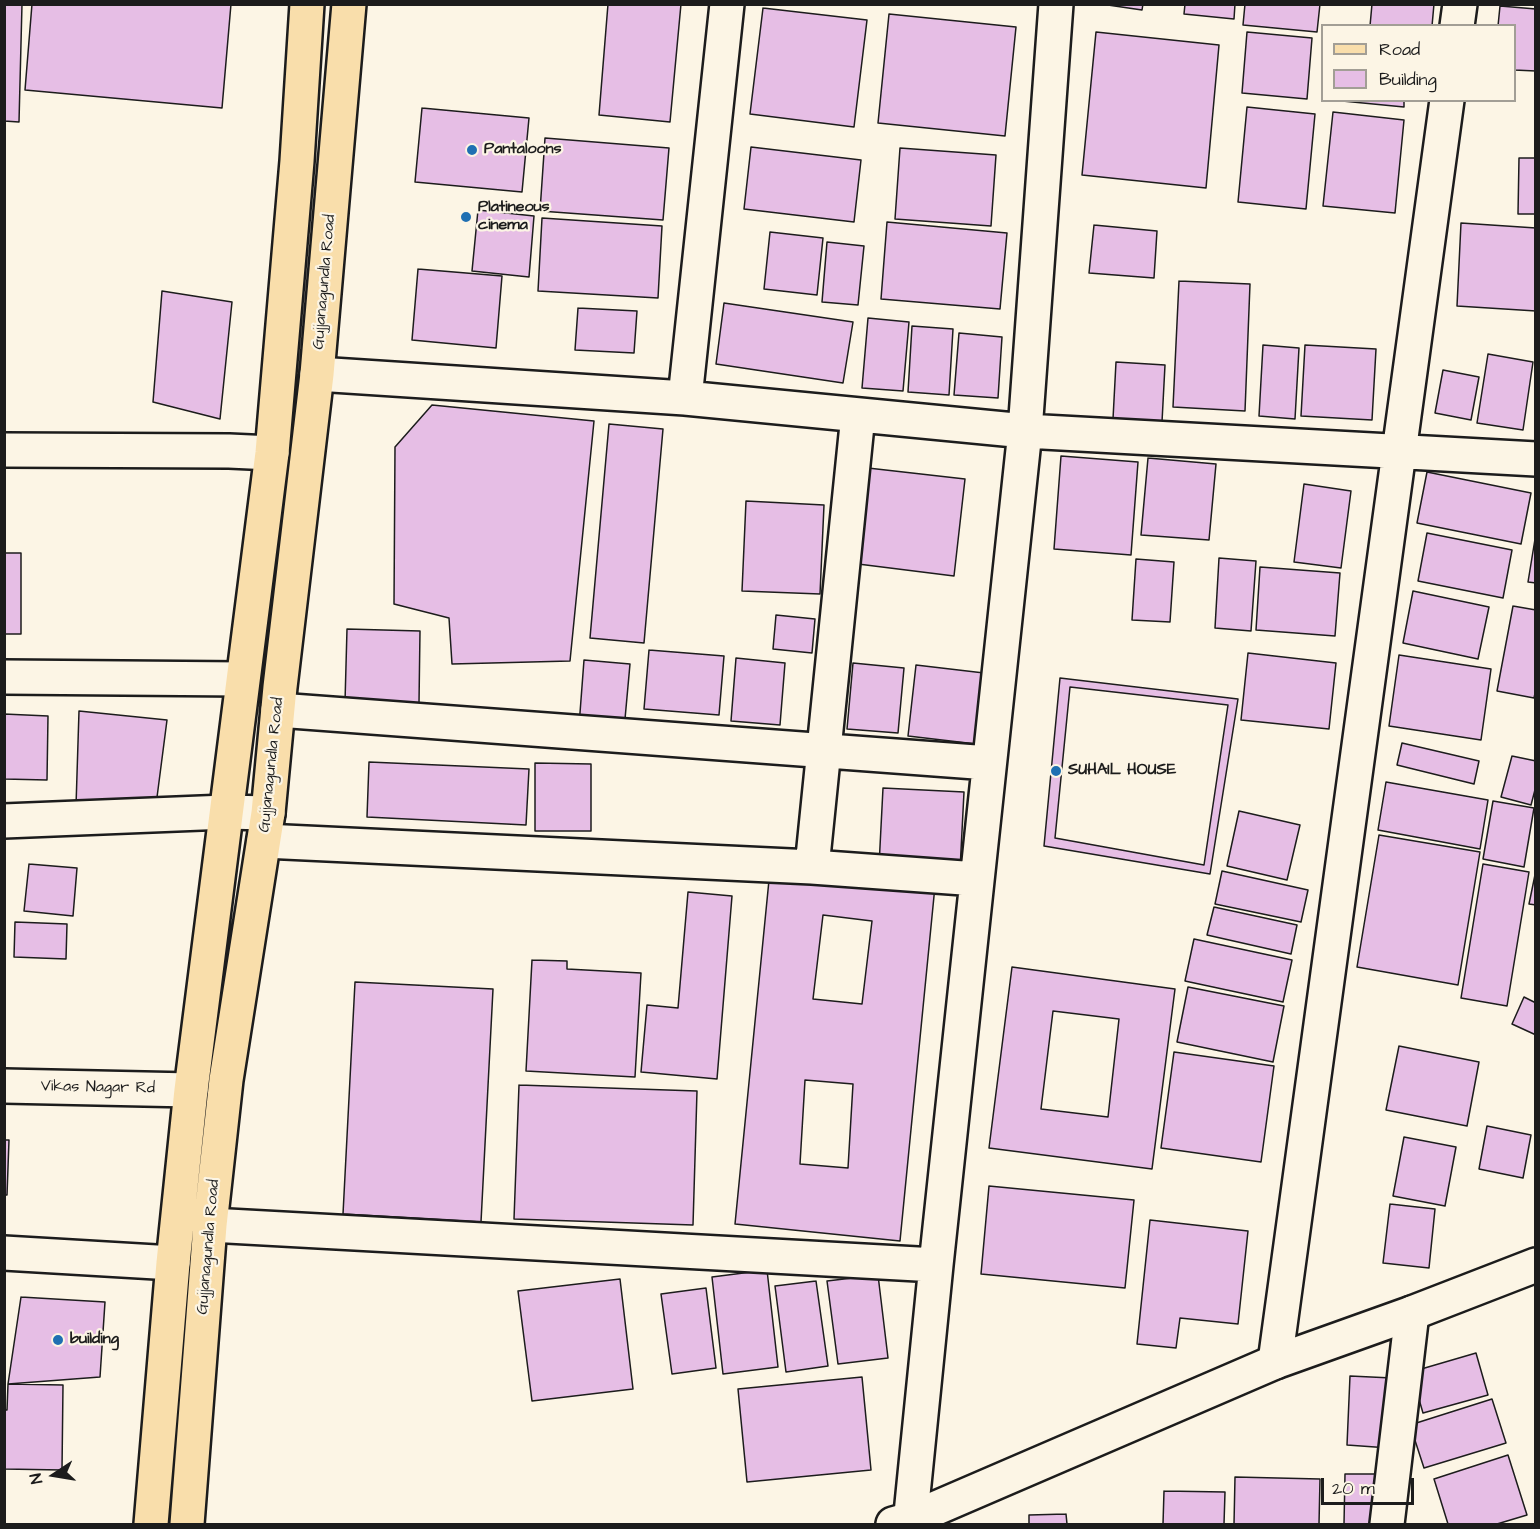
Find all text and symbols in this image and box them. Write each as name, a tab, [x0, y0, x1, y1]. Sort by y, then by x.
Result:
legend	[1321, 24, 1516, 102]
text: Road	[1379, 37, 1420, 62]
text: Building	[1379, 67, 1437, 92]
place label: Pantaloons	[484, 140, 562, 160]
marker: Pantaloons	[465, 143, 479, 157]
place label: Platineous cinema	[478, 198, 550, 236]
marker: Platineous cinema	[459, 210, 473, 224]
street label: Gujjanagundla Road	[310, 214, 340, 350]
street label: Gujjanagundla Road	[255, 697, 289, 833]
place label: SUHAIL HOUSE	[1068, 761, 1176, 781]
marker: SUHAIL HOUSE	[1049, 764, 1063, 778]
street label: Vikas Nagar Rd	[41, 1077, 155, 1099]
street label: Gujjanagundla Road	[194, 1179, 224, 1315]
place label: building	[70, 1330, 119, 1350]
marker: building	[51, 1333, 65, 1347]
north arrow	[24, 1445, 84, 1505]
scale bar	[1324, 1466, 1417, 1504]
text: N	[25, 1472, 48, 1486]
text: 20 m	[1332, 1476, 1375, 1501]

